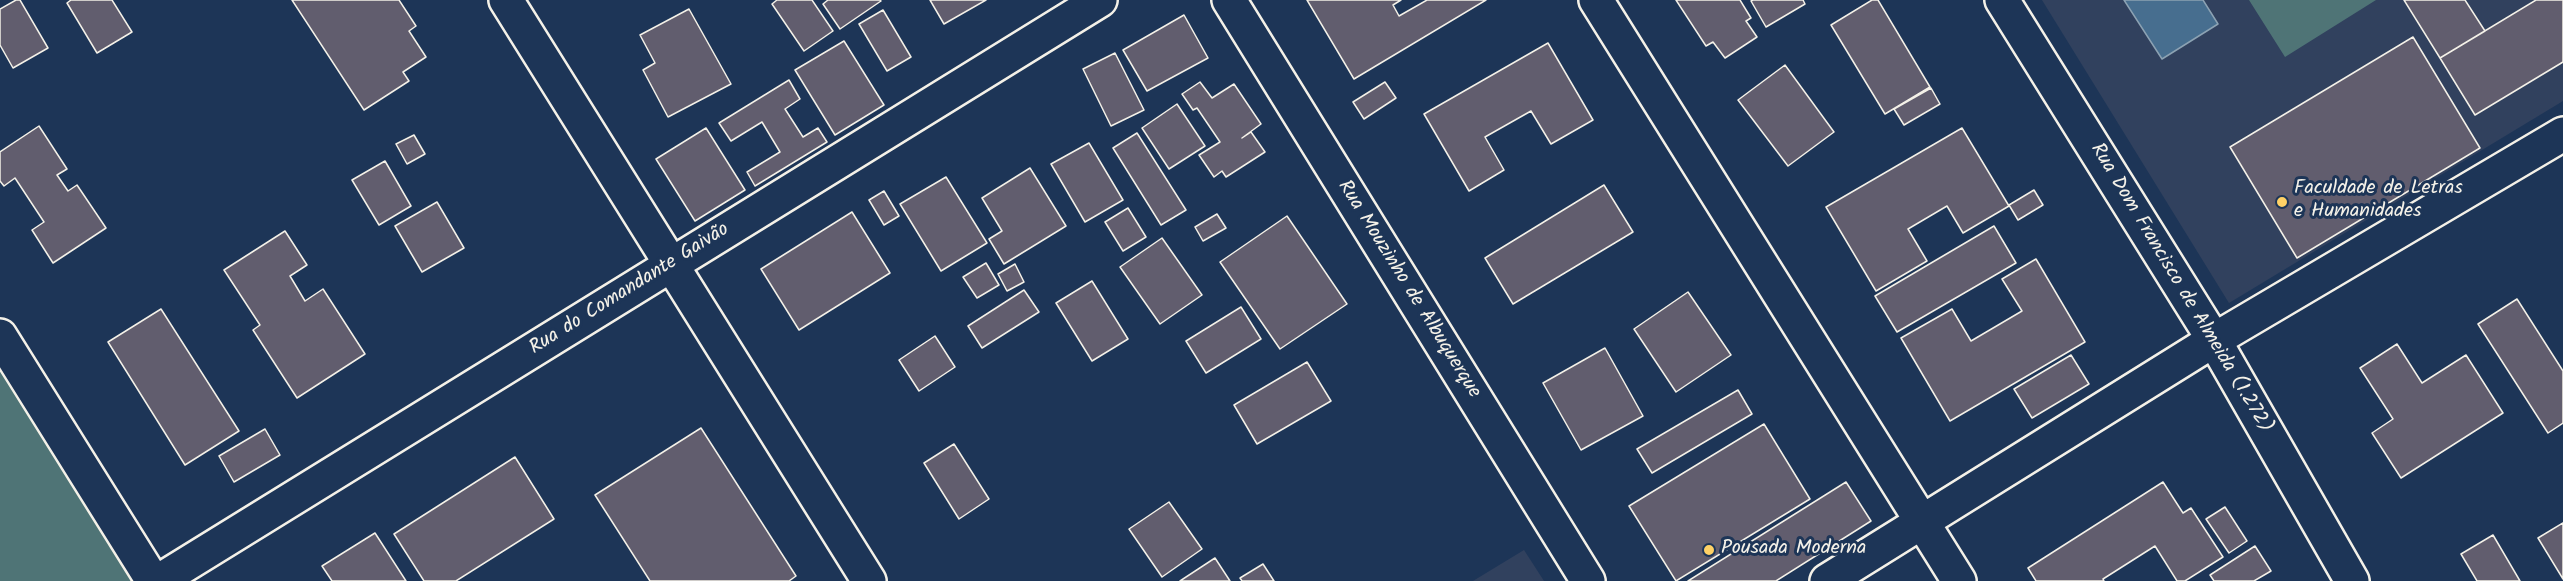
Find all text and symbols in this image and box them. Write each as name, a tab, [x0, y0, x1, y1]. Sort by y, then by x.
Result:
street label: Rua Dom Francisco de Almeida (1.272)	[2084, 140, 2276, 438]
street label: Rua Mouzinho de Albuquerque	[1331, 177, 1485, 403]
place label: Faculdade de Letras e Humanidades	[2294, 178, 2463, 225]
marker: Faculdade de Letras e Humanidades	[2275, 195, 2289, 209]
street label: Rua do Comandante Gaivão	[526, 219, 734, 361]
place label: Pousada Moderna	[1721, 538, 1866, 562]
marker: Pousada Moderna	[1702, 543, 1716, 557]

